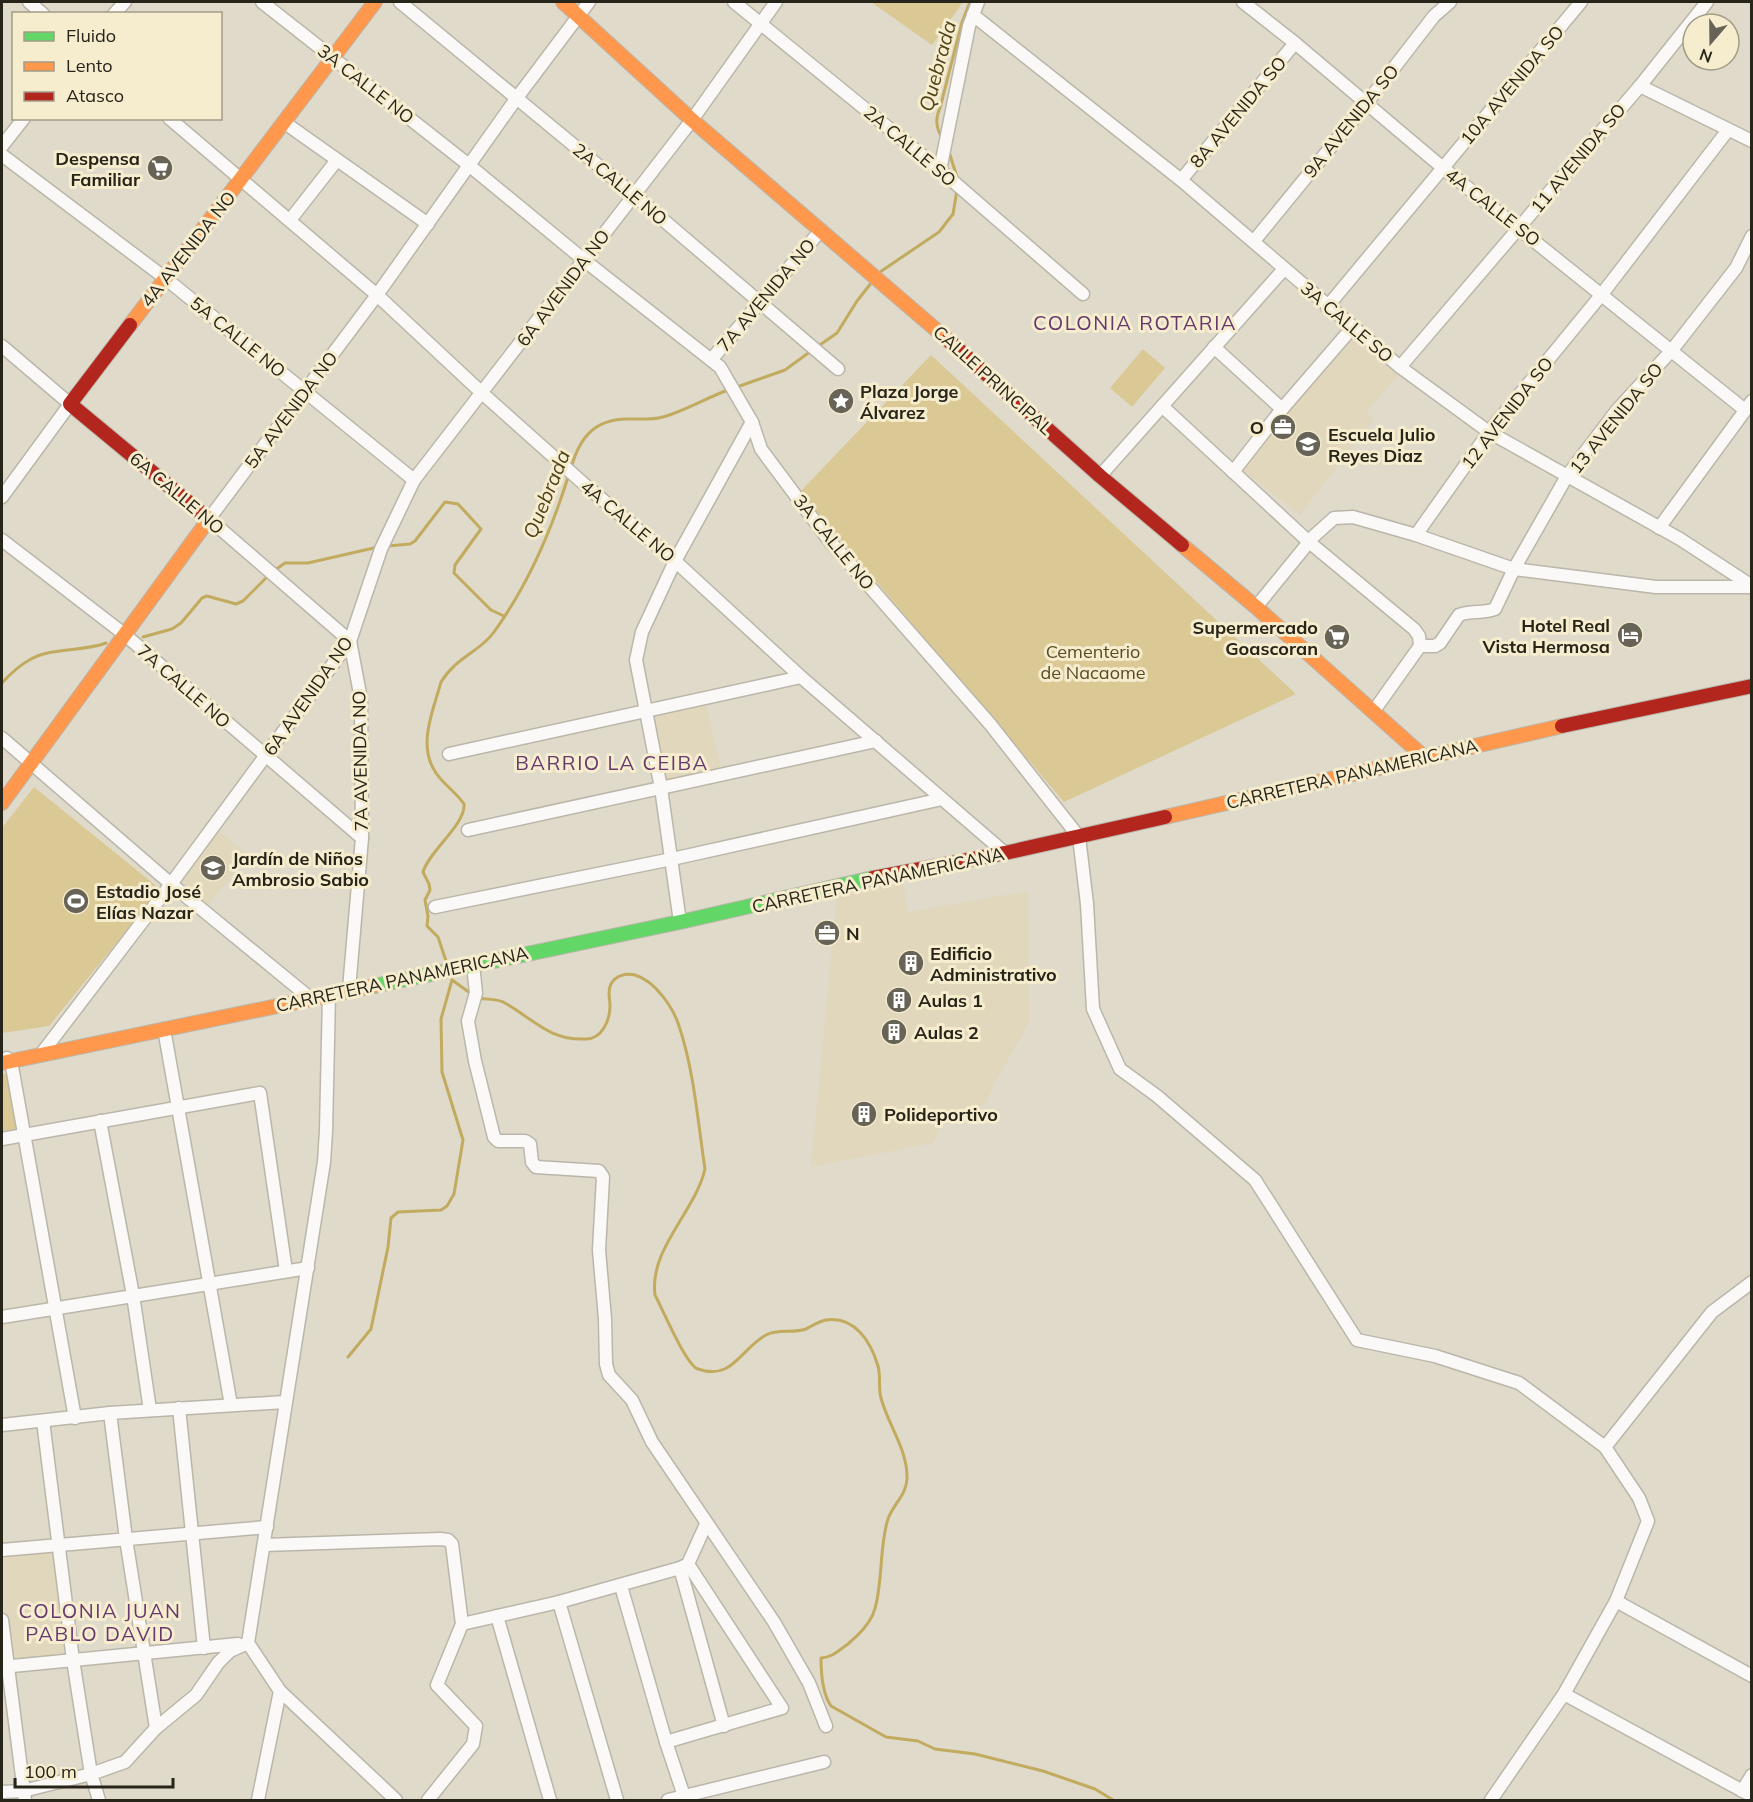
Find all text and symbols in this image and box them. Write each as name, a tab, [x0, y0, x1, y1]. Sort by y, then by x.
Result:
legend	[12, 12, 222, 120]
north arrow	[1681, 12, 1741, 72]
water label: Quebrada	[913, 18, 961, 114]
street label: 10A AVENIDA SO	[1455, 20, 1569, 150]
text: Fluido	[66, 24, 116, 47]
street label: 3A CALLE NO	[313, 39, 419, 129]
text: N	[1697, 45, 1715, 68]
street label: 8A AVENIDA SO	[1185, 52, 1291, 172]
text: Lento	[66, 54, 113, 77]
street label: 9A AVENIDA SO	[1298, 60, 1404, 182]
text: Atasco	[66, 84, 124, 107]
street label: 11 AVENIDA SO	[1525, 98, 1631, 218]
street label: 2A CALLE SO	[859, 101, 961, 191]
street label: 2A CALLE NO	[568, 138, 672, 230]
place label: Despensa Familiar	[55, 147, 141, 191]
supermarket icon: Despensa Familiar	[145, 153, 175, 183]
street label: 4A CALLE SO	[1441, 163, 1545, 251]
street label: 4A AVENIDA NO	[136, 186, 240, 312]
street label: 6A AVENIDA NO	[511, 225, 615, 351]
street label: 7A AVENIDA NO	[712, 234, 820, 356]
street label: 3A CALLE SO	[1296, 277, 1398, 367]
street label: 5A CALLE NO	[186, 291, 290, 383]
district label: COLONIA ROTARIA	[1033, 310, 1237, 335]
street label: CALLE PRINCIPAL	[929, 320, 1058, 440]
street label: 5A AVENIDA NO	[239, 347, 343, 473]
street label: 12 AVENIDA SO	[1456, 352, 1558, 474]
street label: 13 AVENIDA SO	[1564, 358, 1668, 478]
place label: Plaza Jorge Álvarez	[860, 380, 959, 424]
place icon: Plaza Jorge Álvarez	[826, 386, 856, 416]
office icon: O	[1268, 412, 1298, 442]
place label: O	[1250, 416, 1264, 439]
place label: Escuela Julio Reyes Diaz	[1328, 423, 1435, 467]
school or university icon: Escuela Julio Reyes Diaz	[1293, 429, 1323, 459]
water label: Quebrada	[517, 446, 575, 542]
street label: 6A CALLE NO	[125, 447, 229, 539]
street label: 4A CALLE NO	[576, 475, 680, 567]
street label: 3A CALLE NO	[788, 490, 880, 594]
place label: Hotel Real Vista Hermosa	[1482, 614, 1610, 658]
place label: Supermercado Goascoran	[1193, 616, 1318, 660]
hotel icon: Hotel Real Vista Hermosa	[1615, 620, 1645, 650]
supermarket icon: Supermercado Goascoran	[1322, 622, 1352, 652]
street label: 6A AVENIDA NO	[258, 632, 358, 760]
street label: 7A CALLE NO	[133, 639, 235, 733]
park label: Cementerio de Nacaome	[1040, 640, 1146, 684]
street label: 7A AVENIDA NO	[347, 690, 373, 832]
street label: CARRETERA PANAMERICANA	[1224, 734, 1480, 814]
district label: BARRIO LA CEIBA	[515, 750, 709, 775]
street label: CARRETERA PANAMERICANA	[750, 842, 1006, 918]
place label: Jardín de Niños Ambrosio Sabio	[232, 847, 369, 891]
school or university icon: Jardín de Niños Ambrosio Sabio	[198, 853, 228, 883]
place label: Estadio José Elías Nazar	[96, 880, 201, 924]
sports icon: Estadio José Elías Nazar	[61, 886, 91, 916]
office icon: N	[812, 918, 842, 948]
place label: N	[846, 922, 860, 945]
street label: CARRETERA PANAMERICANA	[274, 941, 530, 1017]
place label: Edificio Administrativo	[930, 942, 1057, 986]
building icon: Edificio Administrativo	[896, 948, 926, 978]
building icon: Aulas 1	[884, 985, 914, 1015]
place label: Aulas 1	[918, 989, 983, 1012]
building icon: Aulas 2	[879, 1017, 909, 1047]
place label: Aulas 2	[914, 1021, 979, 1044]
building icon: Polideportivo	[849, 1099, 879, 1129]
place label: Polideportivo	[884, 1103, 998, 1126]
district label: COLONIA JUAN PABLO DAVID	[18, 1598, 182, 1646]
scale bar	[15, 1751, 172, 1789]
text: 100 m	[24, 1760, 77, 1783]

